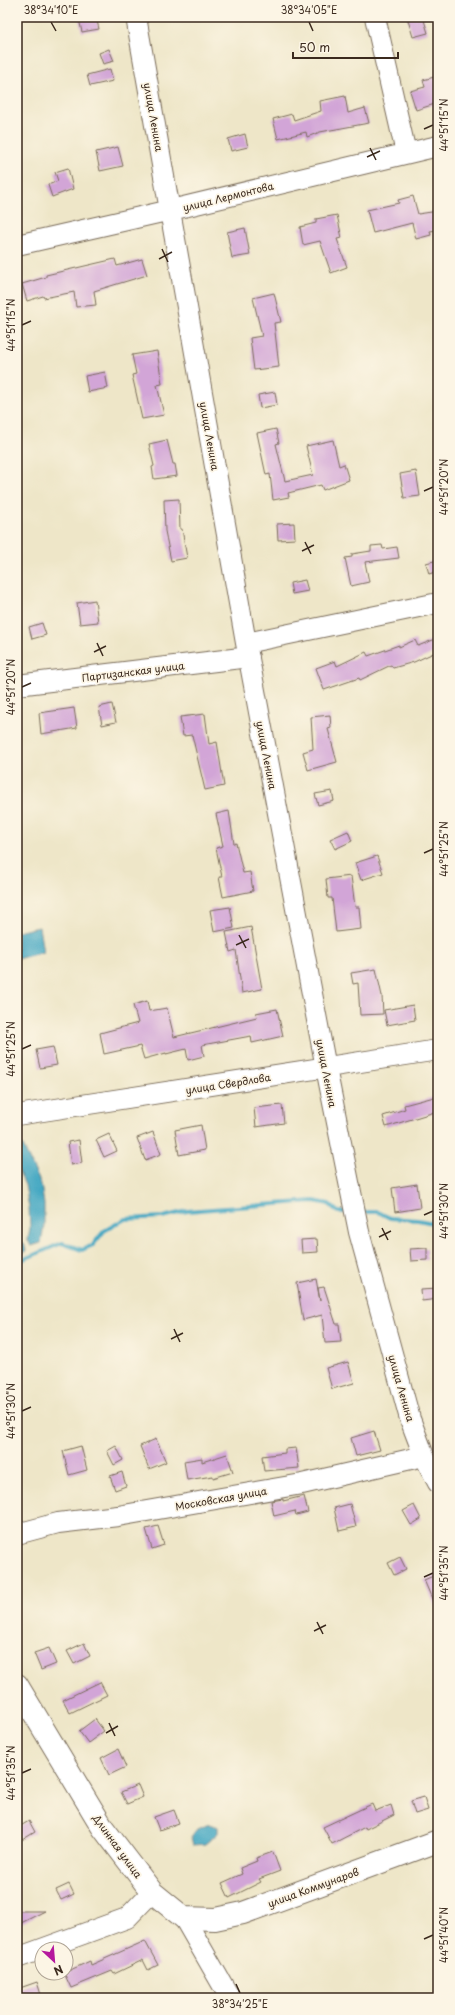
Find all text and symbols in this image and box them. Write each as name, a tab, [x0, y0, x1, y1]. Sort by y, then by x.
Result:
text: 38°34'10"E	[24, 2, 78, 17]
text: 38°34'05"E	[281, 2, 337, 17]
scale bar	[293, 34, 398, 60]
text: 50 m	[299, 38, 330, 56]
street label: улица Ленина	[141, 82, 168, 153]
text: 44°51'15"N	[436, 98, 451, 152]
street label: улица Лермонтова	[181, 177, 276, 215]
text: 44°51'15"N	[3, 298, 18, 352]
street label: улица Ленина	[197, 401, 224, 472]
text: 44°51'20"N	[436, 459, 451, 515]
street label: Партизанская улица	[81, 657, 186, 685]
text: 44°51'20"N	[3, 659, 18, 715]
street label: улица Ленина	[253, 720, 281, 791]
text: 44°51'25"N	[436, 821, 451, 877]
text: 44°51'25"N	[3, 1021, 18, 1077]
street label: улица Ленина	[313, 1038, 341, 1109]
street label: улица Свердлова	[184, 1069, 272, 1097]
text: 44°51'30"N	[436, 1183, 451, 1239]
street label: улица Ленина	[385, 1353, 419, 1424]
text: 44°51'30"N	[3, 1383, 18, 1439]
street label: Московская улица	[174, 1482, 269, 1513]
text: 44°51'35"N	[436, 1545, 451, 1601]
text: 44°51'35"N	[3, 1745, 18, 1801]
street label: Длинная улица	[89, 1810, 147, 1882]
street label: улица Коммунаров	[265, 1864, 361, 1911]
text: 44°51'40"N	[436, 1907, 451, 1963]
north arrow	[34, 1941, 74, 1981]
text: N	[51, 1961, 66, 1980]
text: 38°34'25"E	[212, 1996, 268, 2011]

